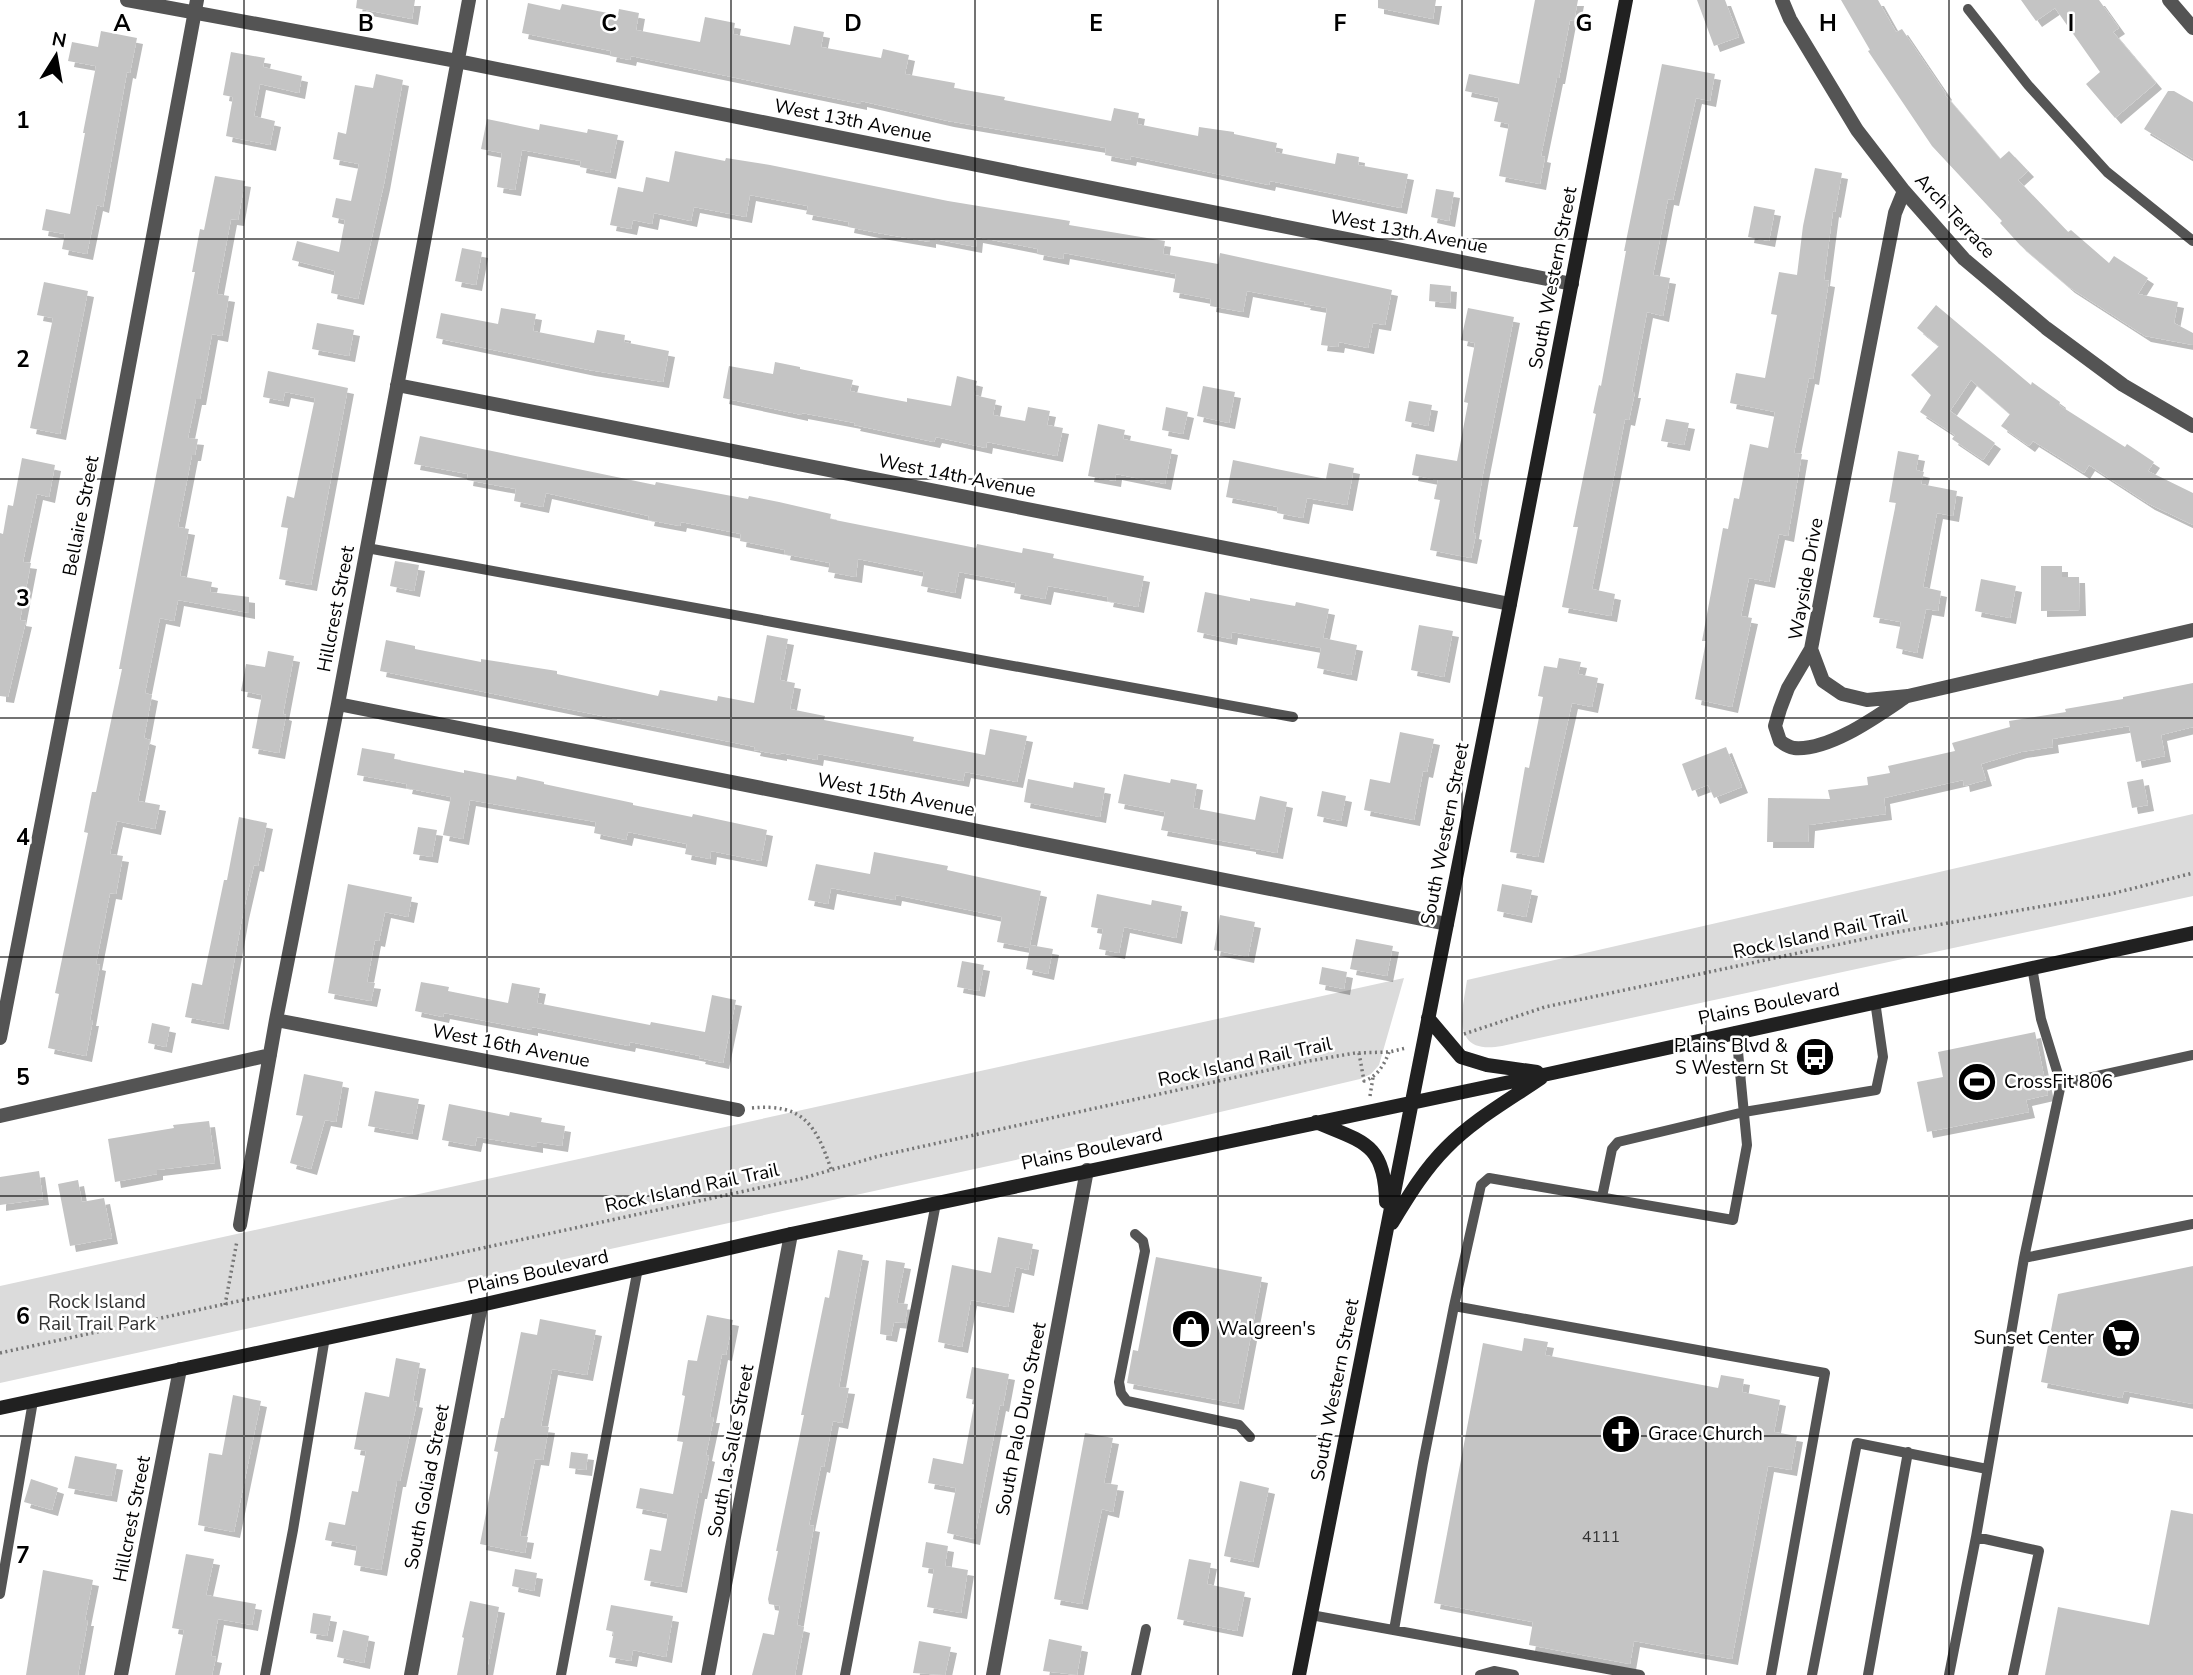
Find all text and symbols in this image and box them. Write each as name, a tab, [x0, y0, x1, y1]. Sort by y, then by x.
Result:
text: A	[113, 8, 131, 39]
text: B	[358, 8, 374, 39]
text: C	[601, 8, 617, 39]
text: D	[844, 8, 862, 39]
text: E	[1089, 8, 1103, 39]
text: F	[1334, 8, 1347, 39]
text: G	[1576, 8, 1592, 39]
text: H	[1819, 8, 1837, 39]
text: I	[2068, 8, 2074, 39]
north arrow	[21, 21, 91, 91]
text: N	[50, 26, 69, 54]
street label: West 13th Avenue	[772, 93, 934, 149]
text: 1	[16, 105, 30, 136]
street label: Arch Terrace	[1909, 168, 2001, 264]
street label: South Western Street	[1523, 184, 1583, 371]
street label: West 13th Avenue	[1328, 204, 1490, 260]
text: 2	[16, 344, 30, 375]
street label: West 14th Avenue	[876, 448, 1038, 504]
street label: Bellaire Street	[57, 453, 105, 578]
street label: Wayside Drive	[1782, 516, 1830, 642]
street label: Hillcrest Street	[311, 543, 361, 674]
text: 3	[16, 583, 30, 614]
street label: South Western Street	[1415, 740, 1475, 927]
street label: West 15th Avenue	[815, 767, 977, 823]
text: 4	[16, 822, 30, 853]
street label: Rock Island Rail Trail	[1731, 903, 1910, 965]
street label: Plains Boulevard	[1696, 976, 1842, 1032]
street label: West 16th Avenue	[430, 1018, 592, 1074]
street label: Rock Island Rail Trail	[1156, 1031, 1335, 1093]
place label: Plains Blvd & S Western St	[1674, 1033, 1788, 1081]
bus stop icon: Plains Blvd & S Western St	[1794, 1036, 1836, 1078]
sports icon: CrossFit 806	[1956, 1061, 1998, 1103]
text: 5	[16, 1062, 30, 1093]
place label: CrossFit 806	[2004, 1069, 2113, 1095]
street label: Plains Boulevard	[1019, 1121, 1165, 1177]
street label: Rock Island Rail Trail	[603, 1157, 782, 1219]
street label: Plains Boulevard	[465, 1243, 611, 1301]
park label: Rock Island Rail Trail Park	[38, 1289, 156, 1337]
street label: South Western Street	[1305, 1296, 1365, 1483]
text: 6	[16, 1301, 30, 1332]
shop icon: Walgreen's	[1170, 1308, 1212, 1350]
place label: Walgreen's	[1218, 1316, 1316, 1342]
supermarket icon: Sunset Center	[2100, 1317, 2142, 1359]
street label: South Palo Duro Street	[989, 1320, 1053, 1518]
place label: Sunset Center	[1974, 1325, 2094, 1351]
street label: South la Salle Street	[701, 1362, 761, 1540]
street label: South Goliad Street	[398, 1402, 456, 1572]
church icon: Grace Church	[1600, 1413, 1642, 1455]
place label: Grace Church	[1648, 1421, 1763, 1447]
street label: Hillcrest Street	[107, 1453, 157, 1584]
house number: 4111	[1582, 1526, 1620, 1548]
text: 7	[16, 1540, 30, 1571]

